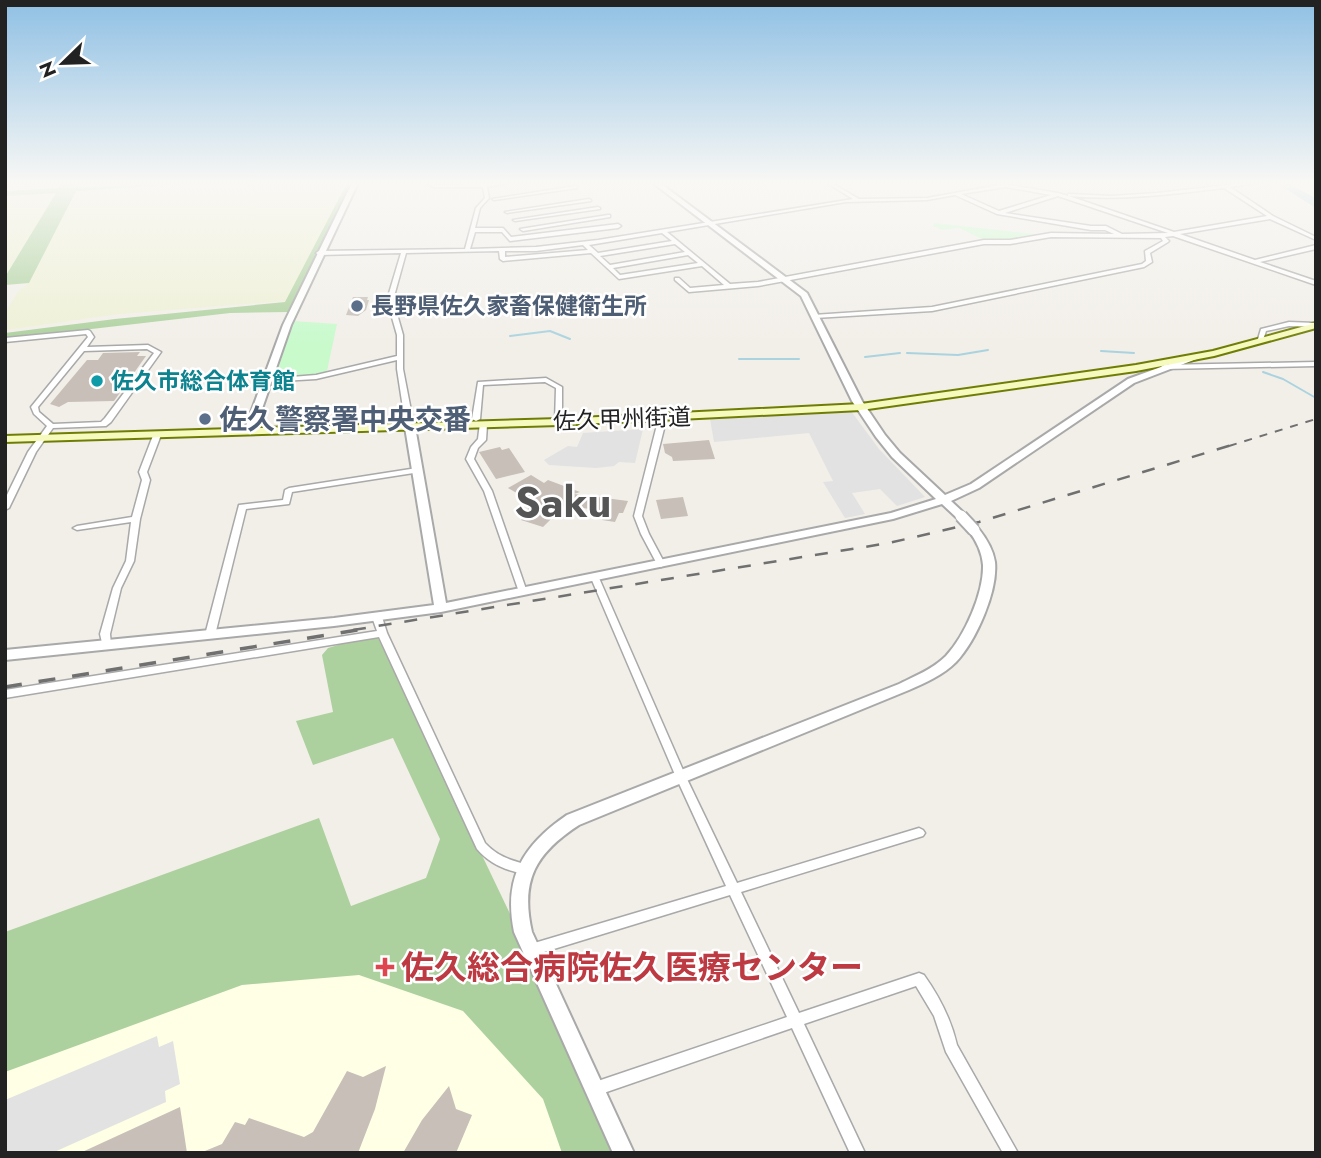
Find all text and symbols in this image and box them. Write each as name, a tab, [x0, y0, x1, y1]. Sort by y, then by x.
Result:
north arrow	[28, 28, 98, 98]
text: N	[32, 57, 63, 82]
place label: 長野県佐久家畜保健衛生所	[371, 289, 647, 323]
marker: 長野県佐久家畜保健衛生所	[349, 298, 365, 314]
place label: 佐久市総合体育館	[111, 364, 295, 398]
marker: 佐久市総合体育館	[89, 373, 105, 389]
place label: 佐久警察署中央交番	[219, 399, 471, 440]
street label: 佐久甲州街道	[552, 400, 692, 438]
marker: 佐久警察署中央交番	[197, 411, 213, 427]
district label: Saku	[515, 472, 611, 533]
place label: 佐久総合病院佐久医療センター	[401, 944, 863, 991]
marker: 佐久総合病院佐久医療センター	[375, 957, 395, 977]

